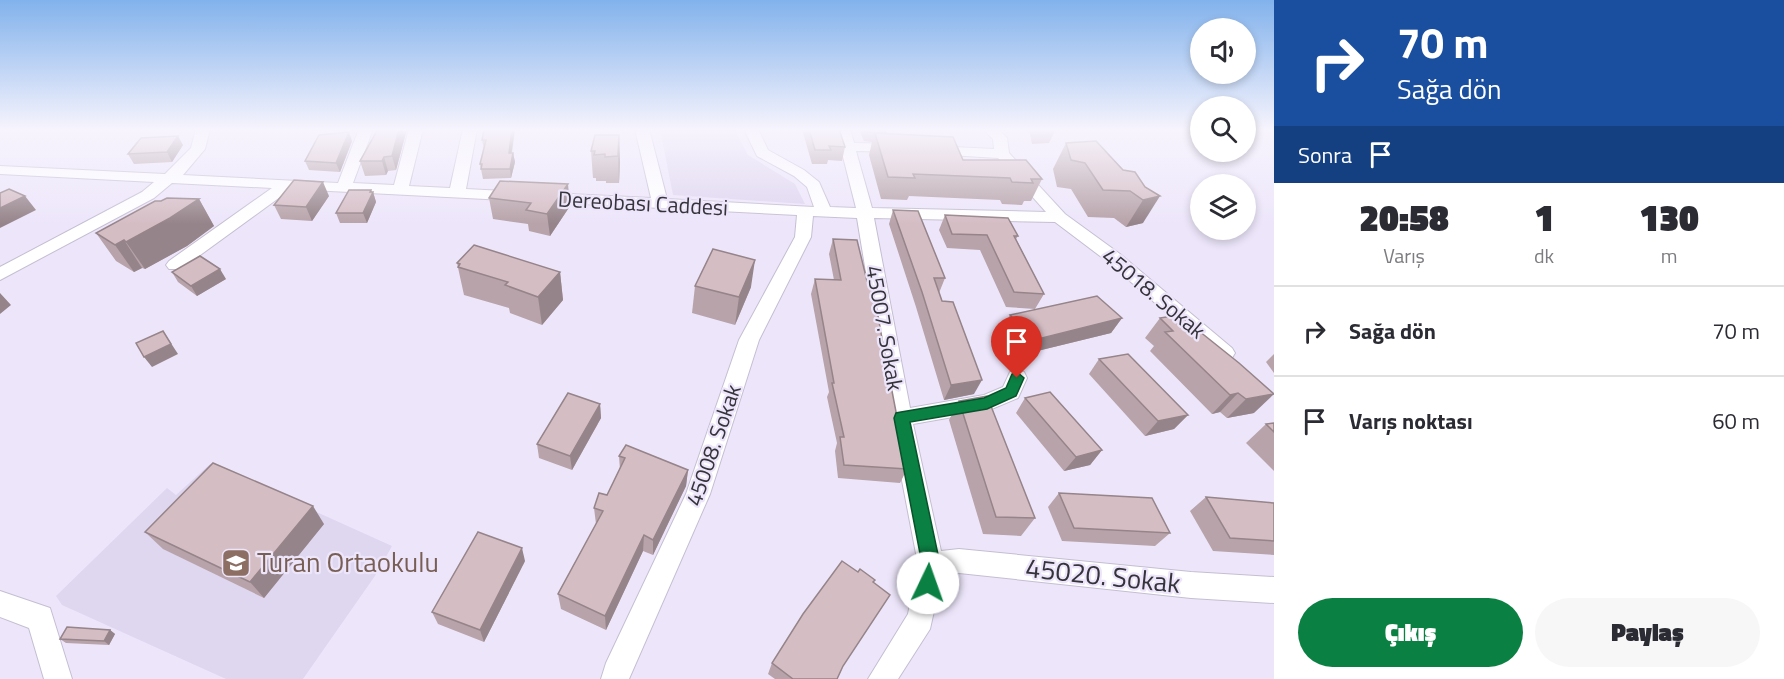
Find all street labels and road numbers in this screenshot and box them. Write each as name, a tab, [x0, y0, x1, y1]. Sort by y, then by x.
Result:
street label: Dereobası Caddesi	[557, 182, 729, 224]
street label: 45018. Sokak	[1095, 239, 1214, 347]
street label: 45007. Sokak	[857, 263, 913, 394]
street label: 45008. Sokak	[676, 379, 750, 510]
street label: 45020. Sokak	[1024, 546, 1183, 603]

